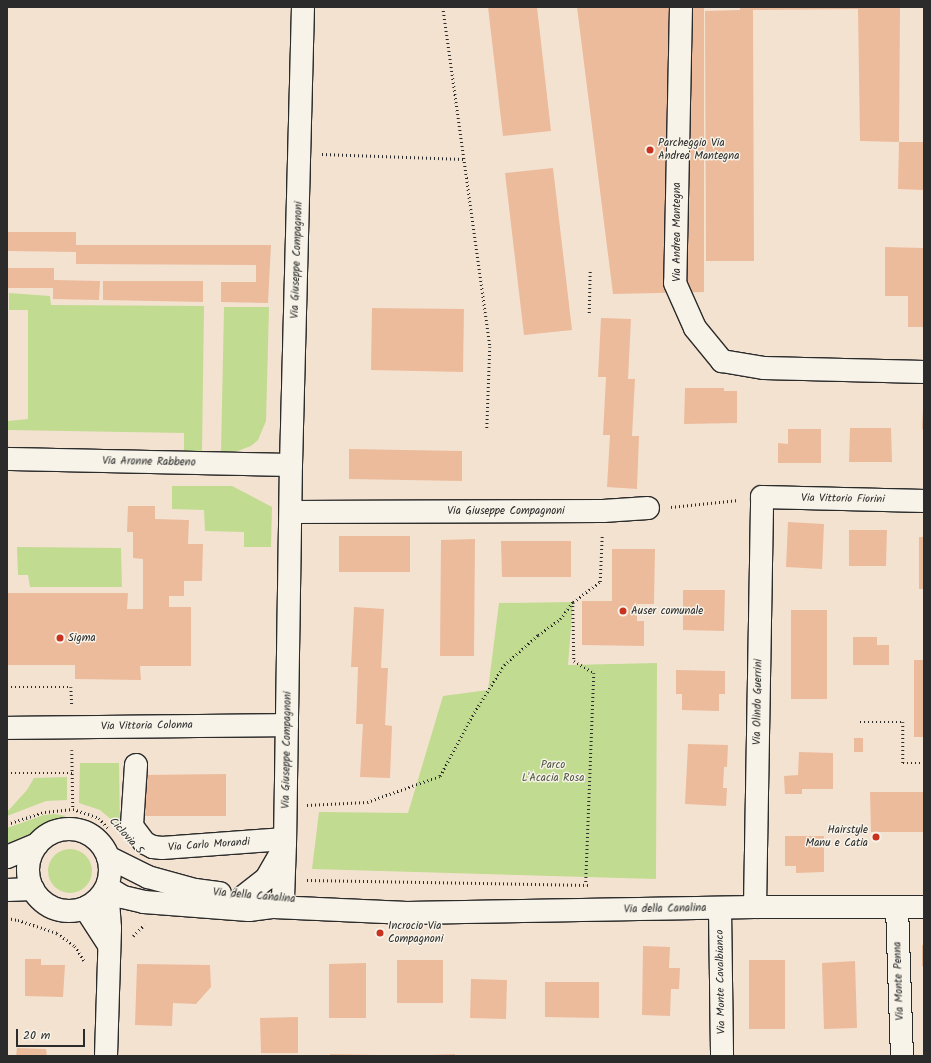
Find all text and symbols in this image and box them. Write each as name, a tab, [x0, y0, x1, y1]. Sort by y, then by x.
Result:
place label: Parcheggio Via Andrea Mantegna	[658, 137, 739, 163]
marker: Parcheggio Via Andrea Mantegna	[645, 145, 655, 155]
street label: Via Andrea Mantegna	[670, 182, 684, 282]
street label: Via Giuseppe Compagnoni	[288, 201, 306, 319]
street label: Via Aronne Rabbeno	[102, 455, 196, 469]
street label: Via Vittorio Fiorini	[801, 492, 885, 506]
street label: Via Giuseppe Compagnoni	[447, 504, 565, 518]
place label: Auser comunale	[631, 604, 703, 618]
marker: Auser comunale	[618, 606, 628, 616]
place label: Sigma	[68, 631, 96, 645]
marker: Sigma	[55, 633, 65, 643]
street label: Via Olindo Guerrini	[751, 659, 765, 745]
street label: Via Giuseppe Compagnoni	[279, 691, 295, 809]
street label: Via Vittoria Colonna	[101, 719, 193, 733]
park label: Parco L'Acacia Rosa	[522, 759, 584, 785]
street label: Ciclovia 5	[106, 815, 146, 857]
place label: Hairstyle Manu e Catia	[805, 824, 868, 850]
marker: Hairstyle Manu e Catia	[871, 832, 881, 842]
street label: Via Carlo Morandi	[168, 836, 250, 854]
street label: Via della Canalina	[212, 886, 296, 906]
street label: Via della Canalina	[624, 902, 706, 916]
place label: Incrocio Via Compagnoni	[388, 920, 443, 946]
marker: Incrocio Via Compagnoni	[375, 928, 385, 938]
street label: Via Monte Cavalbianco	[713, 930, 729, 1034]
street label: Via Monte Penna	[891, 941, 907, 1021]
scale bar	[18, 1021, 87, 1047]
text: 20 m	[23, 1026, 50, 1045]

